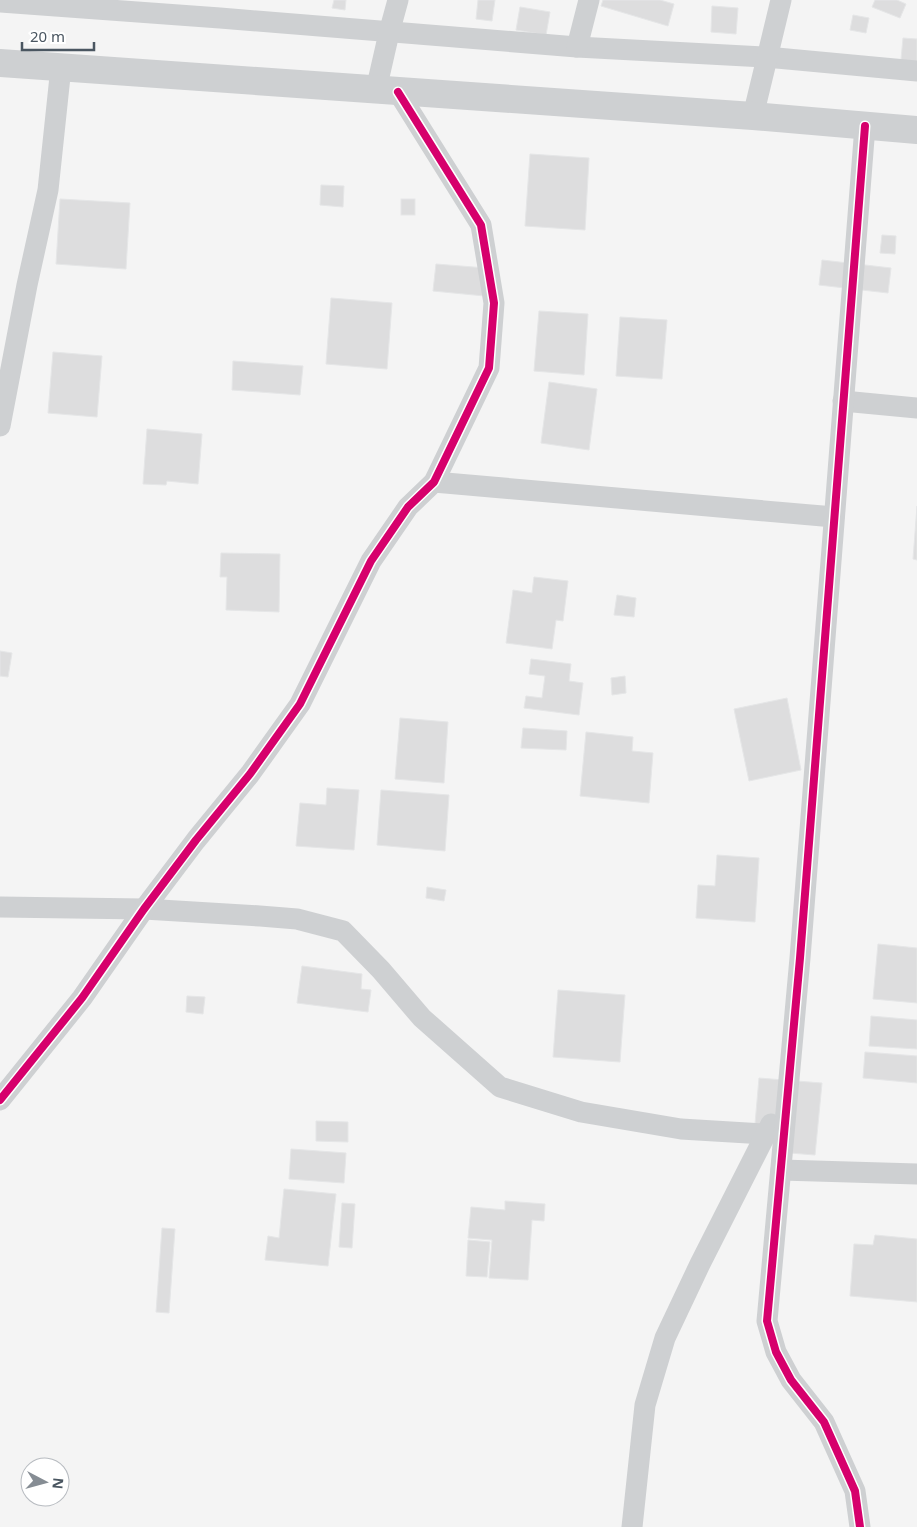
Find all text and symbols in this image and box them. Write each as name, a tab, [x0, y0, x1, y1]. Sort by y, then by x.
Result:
scale bar	[22, 20, 95, 52]
text: 20 m	[30, 26, 65, 46]
north arrow	[20, 1457, 70, 1507]
text: N	[48, 1477, 68, 1490]

